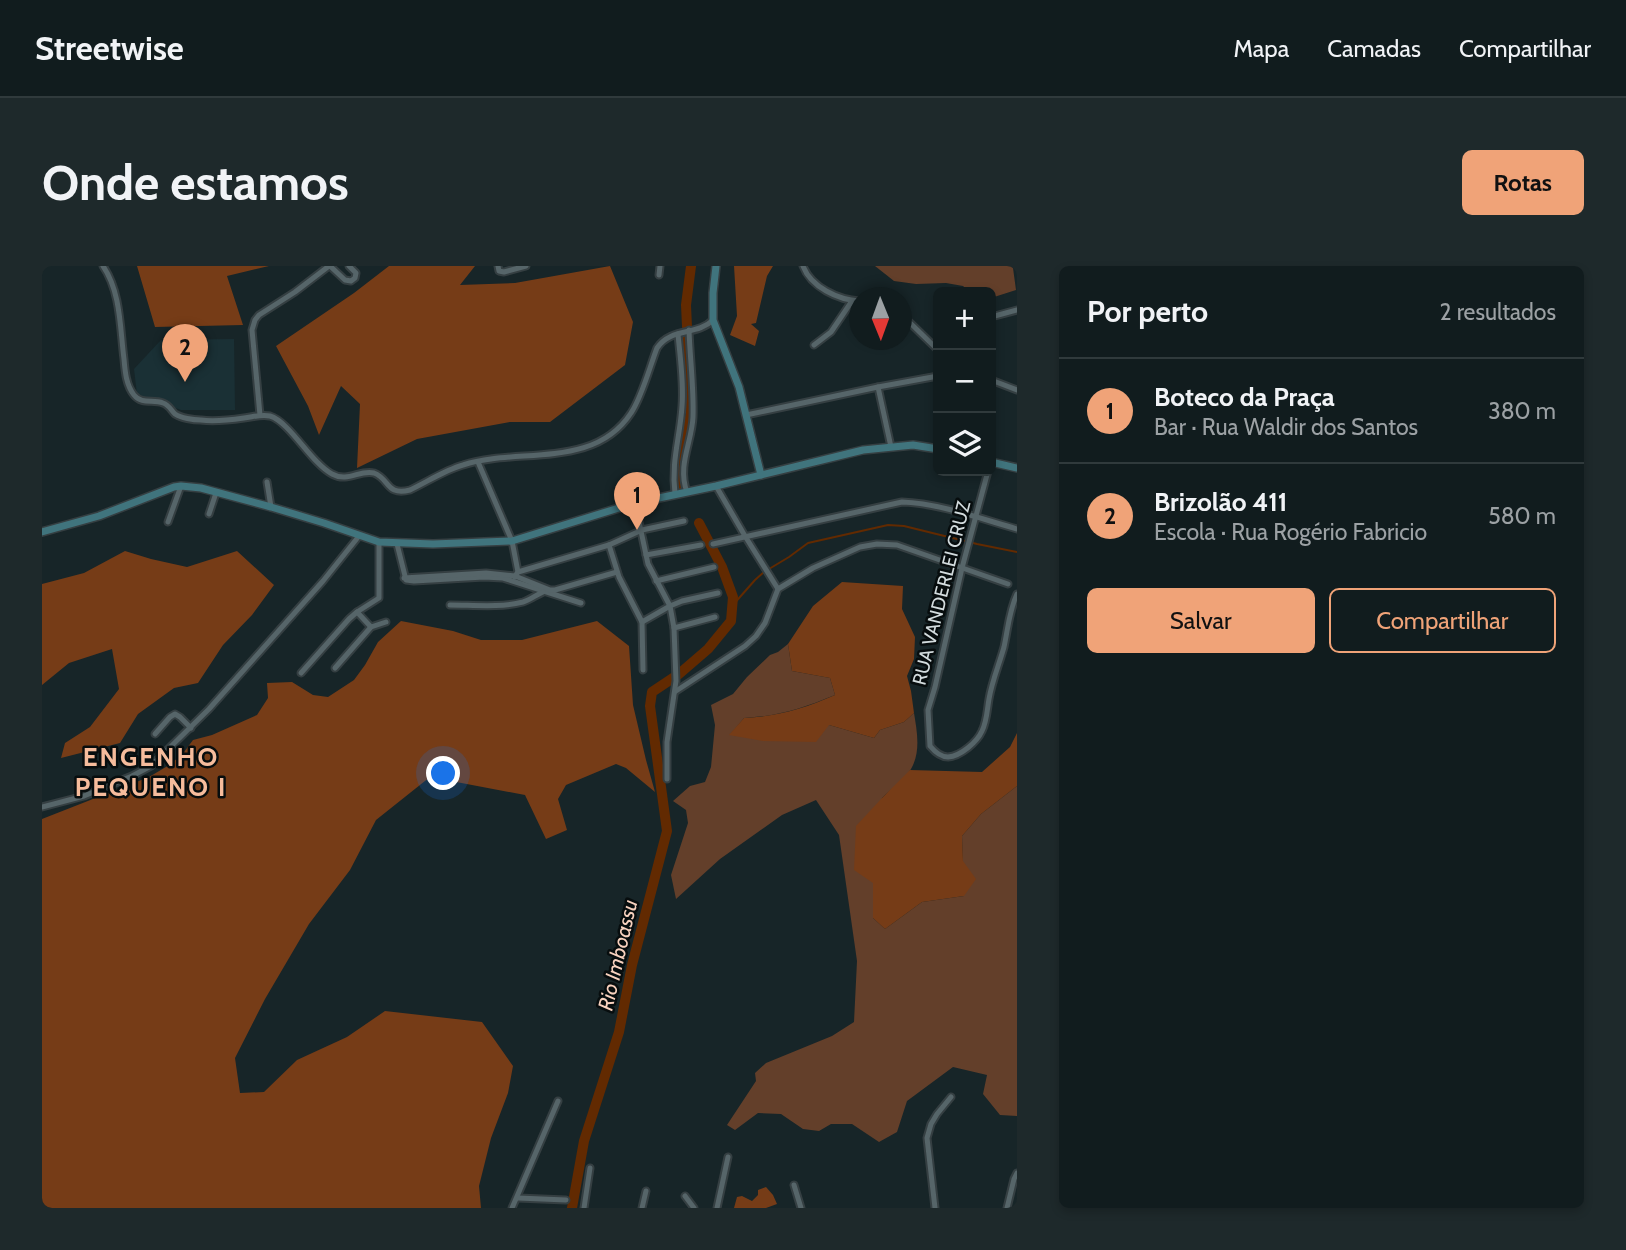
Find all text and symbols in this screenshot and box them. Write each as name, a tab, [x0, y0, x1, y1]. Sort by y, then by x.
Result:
text: Streetwise	[35, 28, 184, 68]
text: Mapa	[1233, 34, 1289, 63]
text: Camadas	[1327, 34, 1421, 63]
text: Compartilhar	[1459, 34, 1591, 63]
button: Rotas	[1462, 150, 1584, 215]
text: Onde estamos	[42, 153, 349, 212]
north arrow	[849, 287, 912, 350]
map controls	[933, 287, 996, 476]
button: +	[933, 287, 996, 350]
text: Por perto	[1087, 293, 1208, 330]
text: 2 resultados	[1439, 298, 1556, 326]
pin: 2	[162, 324, 208, 382]
button: −	[933, 350, 996, 413]
text: Boteco da Praça	[1154, 381, 1335, 413]
text: 1	[1106, 397, 1114, 425]
text: 380 m	[1488, 397, 1556, 425]
button: layers	[933, 413, 996, 476]
text: Bar · Rua Waldir dos Santos	[1154, 413, 1418, 441]
pin: 1	[614, 472, 660, 530]
text: Brizolão 411	[1154, 486, 1287, 518]
street label: RUA VANDERLEI CRUZ	[907, 498, 976, 688]
text: 2	[1104, 502, 1116, 530]
text: 580 m	[1488, 502, 1556, 530]
text: Escola · Rua Rogério Fabricio	[1154, 518, 1427, 546]
button: Salvar	[1087, 588, 1315, 653]
button: Compartilhar	[1329, 588, 1556, 653]
district label: ENGENHO PEQUENO I	[75, 741, 227, 803]
your location	[426, 756, 460, 790]
water label: Rio Imboassu	[593, 897, 642, 1013]

